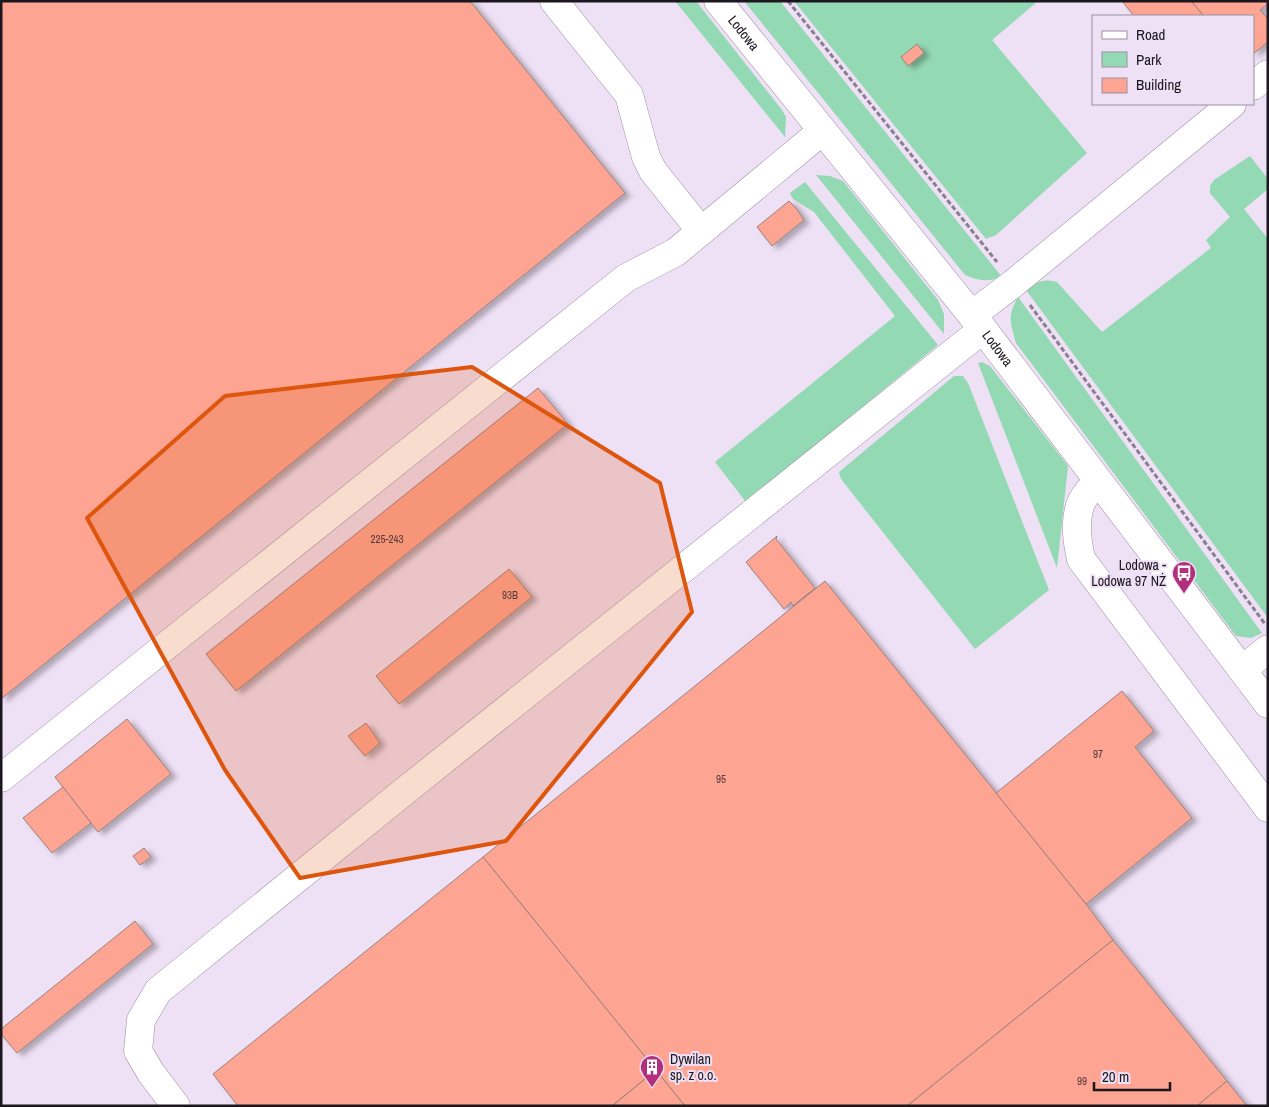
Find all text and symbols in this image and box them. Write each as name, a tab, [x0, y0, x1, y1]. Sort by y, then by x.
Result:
street label: Lodowa	[724, 12, 764, 55]
legend	[1092, 15, 1254, 105]
text: Road	[1136, 24, 1165, 45]
text: Park	[1136, 49, 1162, 70]
text: Building	[1136, 74, 1181, 95]
street label: Lodowa	[978, 327, 1017, 370]
house number: 225-243	[370, 532, 404, 546]
place label: Lodowa - Lodowa 97 NŻ	[1091, 556, 1166, 590]
bus stop icon: Lodowa - Lodowa 97 NŻ	[1171, 560, 1197, 594]
house number: 93B	[502, 588, 518, 602]
house number: 97	[1093, 747, 1103, 761]
house number: 95	[716, 772, 726, 786]
place label: Dywilan sp. z o.o.	[670, 1050, 717, 1084]
building icon: Dywilan sp. z o.o.	[639, 1054, 665, 1088]
scale bar	[1094, 1060, 1170, 1092]
text: 20 m	[1102, 1066, 1129, 1087]
house number: 99	[1077, 1074, 1087, 1088]

